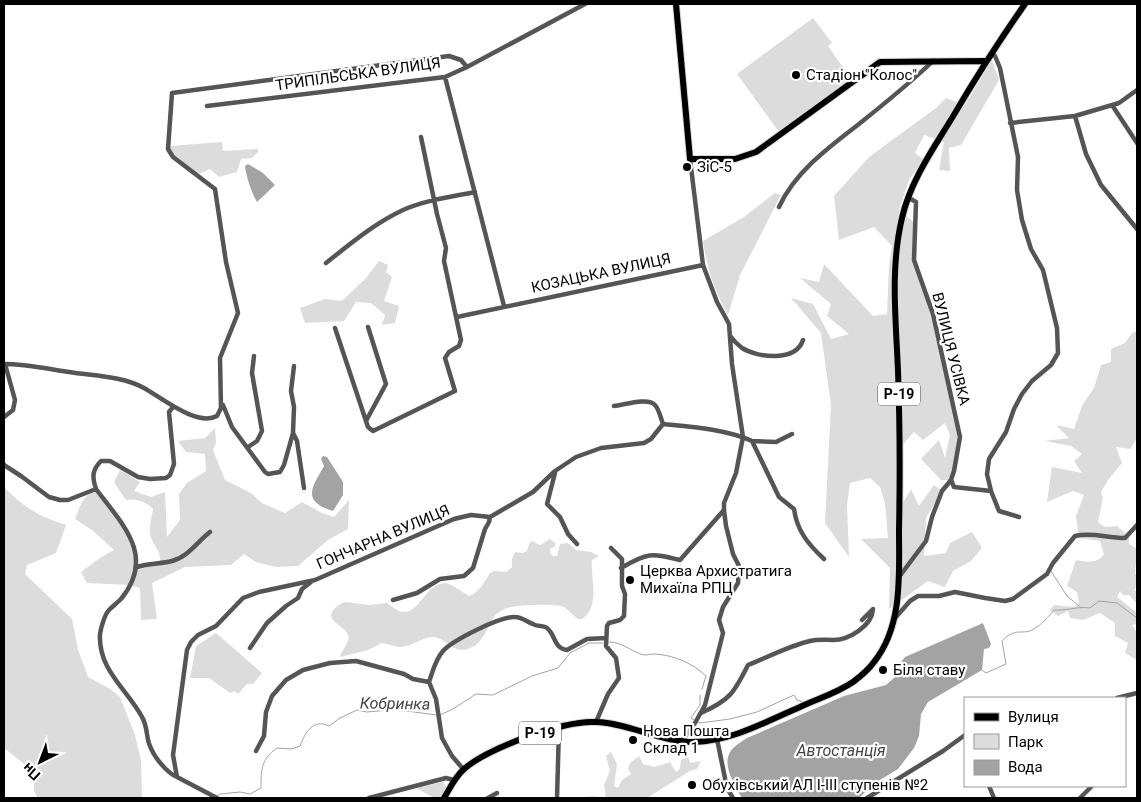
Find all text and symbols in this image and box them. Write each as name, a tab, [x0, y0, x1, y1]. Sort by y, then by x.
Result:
street label: ТРИПІЛЬСЬКА ВУЛИЦЯ	[274, 54, 442, 94]
place label: Стадіон "Колос"	[806, 66, 917, 84]
marker: Стадіон "Колос"	[790, 69, 802, 81]
place label: ЗіС-5	[697, 158, 732, 176]
marker: ЗіС-5	[681, 161, 693, 173]
street label: КОЗАЦЬКА ВУЛИЦЯ	[530, 249, 672, 297]
street label: ВУЛИЦЯ УСІВКА	[928, 291, 974, 408]
road number: Р-19	[878, 382, 920, 406]
street label: ГОНЧАРНА ВУЛИЦЯ	[314, 501, 452, 573]
place label: Церква Архистратига Михаїла РПЦ	[640, 562, 792, 597]
marker: Церква Архистратига Михаїла РПЦ	[624, 574, 636, 586]
place label: Біля ставу	[893, 661, 965, 679]
marker: Біля ставу	[877, 664, 889, 676]
water label: Кобринка	[360, 693, 430, 714]
legend	[964, 697, 1126, 787]
text: Вулиця	[1008, 708, 1059, 726]
road number: Р-19	[519, 721, 561, 744]
place label: Нова Пошта Склад 1	[643, 722, 729, 757]
text: Парк	[1008, 733, 1043, 751]
marker: Нова Пошта Склад 1	[627, 734, 639, 746]
north arrow	[15, 737, 65, 787]
water label: Автостанція	[795, 741, 886, 760]
text: Вода	[1008, 758, 1043, 776]
text: Пн	[19, 760, 43, 784]
place label: Обухівський АЛ І-ІІІ ступенів №2	[702, 776, 928, 794]
marker: Обухівський АЛ І-ІІІ ступенів №2	[686, 779, 698, 791]

